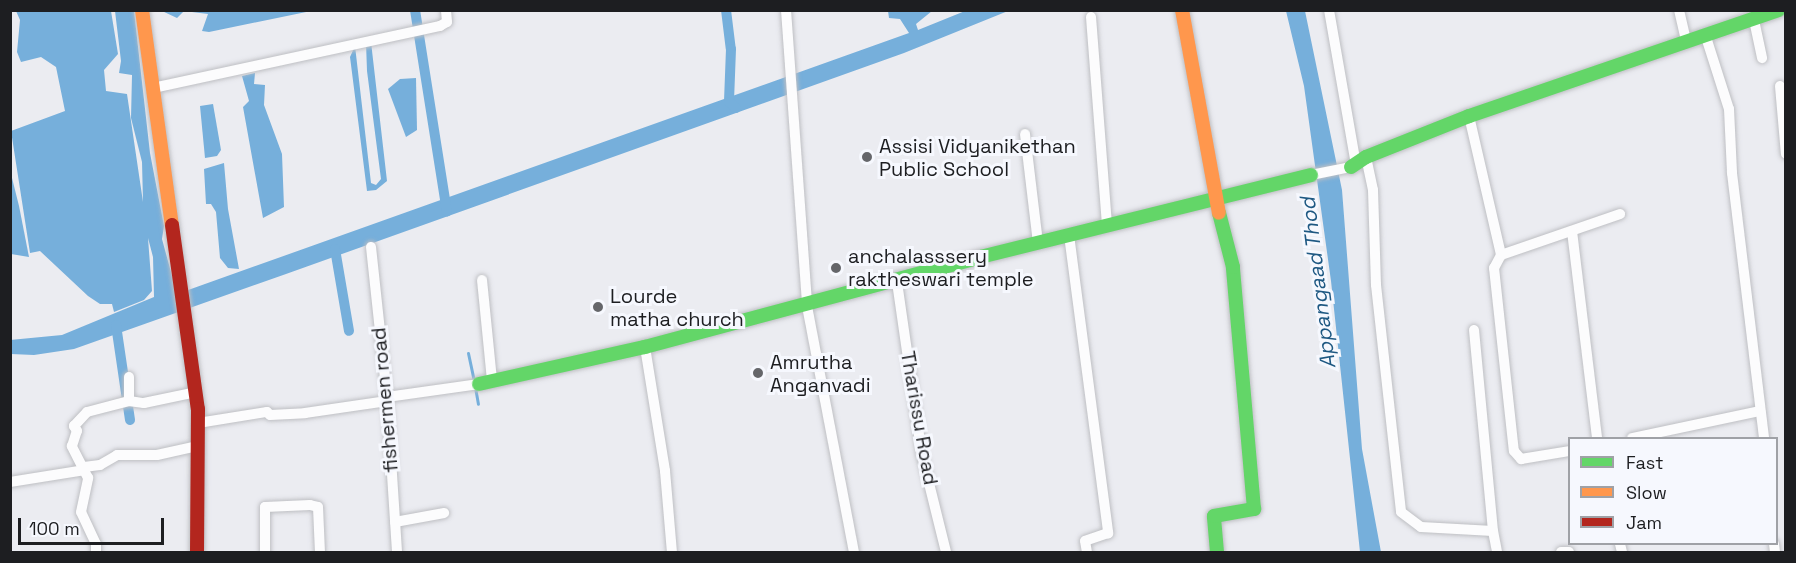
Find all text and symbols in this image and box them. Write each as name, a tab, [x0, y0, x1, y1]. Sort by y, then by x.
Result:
place label: Assisi Vidyanikethan Public School	[879, 134, 1076, 181]
marker: Assisi Vidyanikethan Public School	[860, 150, 874, 164]
water label: Appangaad Thod	[1295, 196, 1341, 370]
place label: anchalasssery raktheswari temple	[848, 244, 1034, 291]
marker: anchalasssery raktheswari temple	[829, 261, 843, 275]
place label: Lourde matha church	[610, 284, 744, 331]
marker: Lourde matha church	[591, 300, 605, 314]
street label: fishermen road	[367, 326, 403, 474]
street label: Tharissu Road	[895, 349, 943, 487]
place label: Amrutha Anganvadi	[770, 350, 871, 397]
marker: Amrutha Anganvadi	[751, 366, 765, 380]
legend	[1568, 437, 1778, 545]
text: Fast	[1626, 451, 1663, 474]
text: Slow	[1626, 481, 1667, 504]
scale bar	[21, 506, 166, 544]
text: Jam	[1626, 511, 1662, 534]
text: 100 m	[29, 517, 80, 540]

